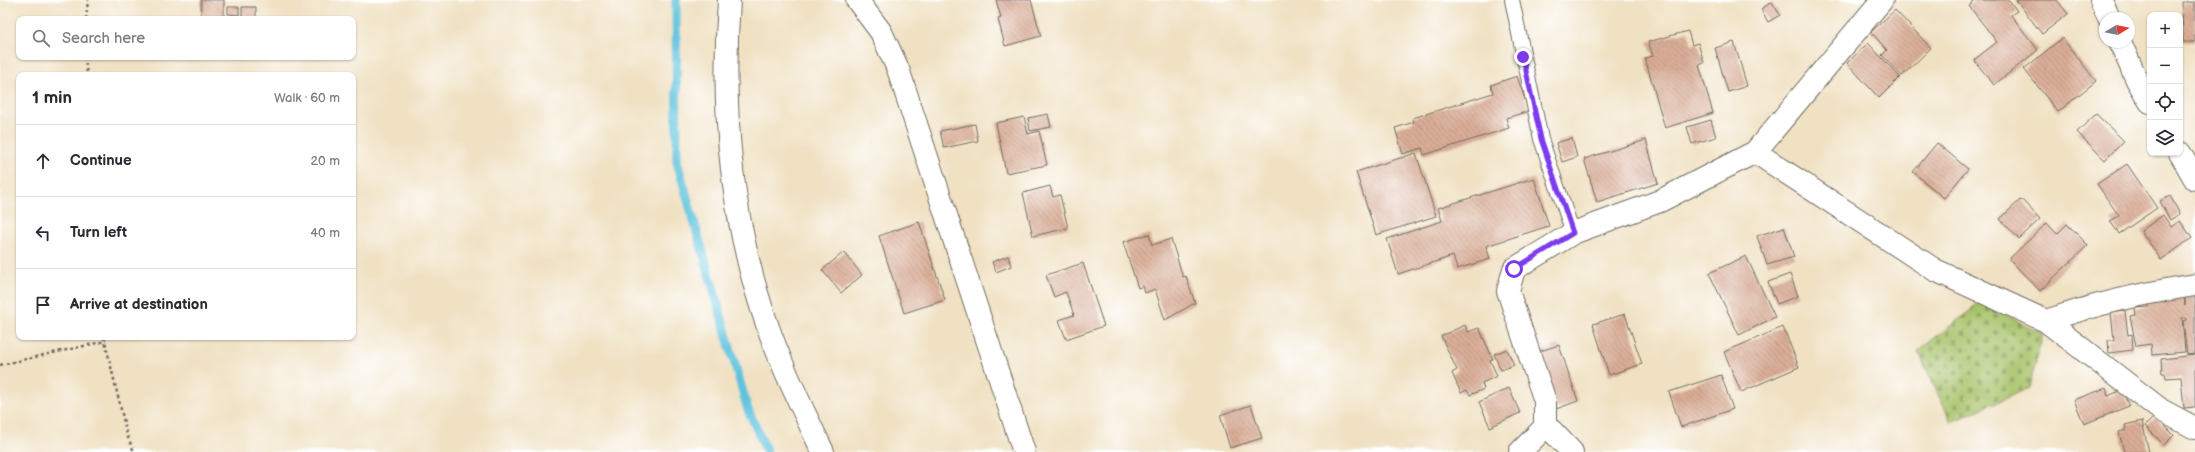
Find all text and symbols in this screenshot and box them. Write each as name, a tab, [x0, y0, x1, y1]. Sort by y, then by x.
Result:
north arrow	[2099, 12, 2135, 48]
map controls	[2147, 12, 2183, 156]
button: +	[2147, 12, 2183, 48]
search box	[16, 16, 356, 60]
icon: search	[30, 27, 52, 49]
text: Search here	[62, 29, 145, 48]
route end	[1514, 48, 1532, 66]
button: −	[2147, 48, 2183, 84]
button: locate	[2147, 84, 2183, 120]
text: 1 min	[32, 88, 72, 108]
text: Walk · 60 m	[274, 90, 340, 106]
button: layers	[2147, 120, 2183, 156]
icon: ahead	[32, 150, 54, 172]
text: Continue	[70, 151, 132, 170]
text: 20 m	[310, 153, 340, 169]
icon: left	[32, 222, 54, 244]
text: Turn left	[70, 223, 127, 242]
text: 40 m	[310, 225, 340, 241]
route start	[1505, 260, 1523, 278]
icon: arrive	[32, 294, 54, 316]
text: Arrive at destination	[70, 295, 208, 314]

